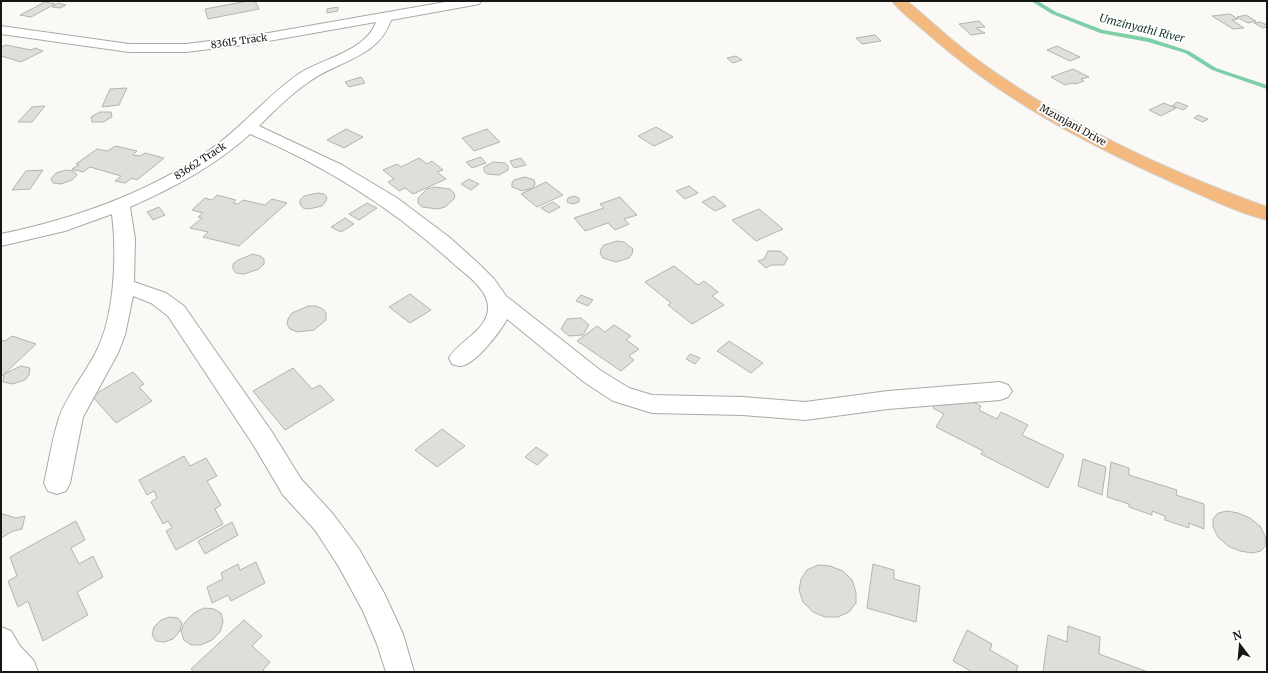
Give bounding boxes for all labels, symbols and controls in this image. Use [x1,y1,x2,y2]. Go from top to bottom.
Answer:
water label: Umzinyathi River [1098,11,1187,45]
street label: 83615 Track [210,31,269,51]
street label: Mzunjani Drive [1037,101,1109,149]
street label: 83662 Track [172,139,229,183]
north arrow [1220,625,1260,665]
text: N [1231,627,1244,643]

